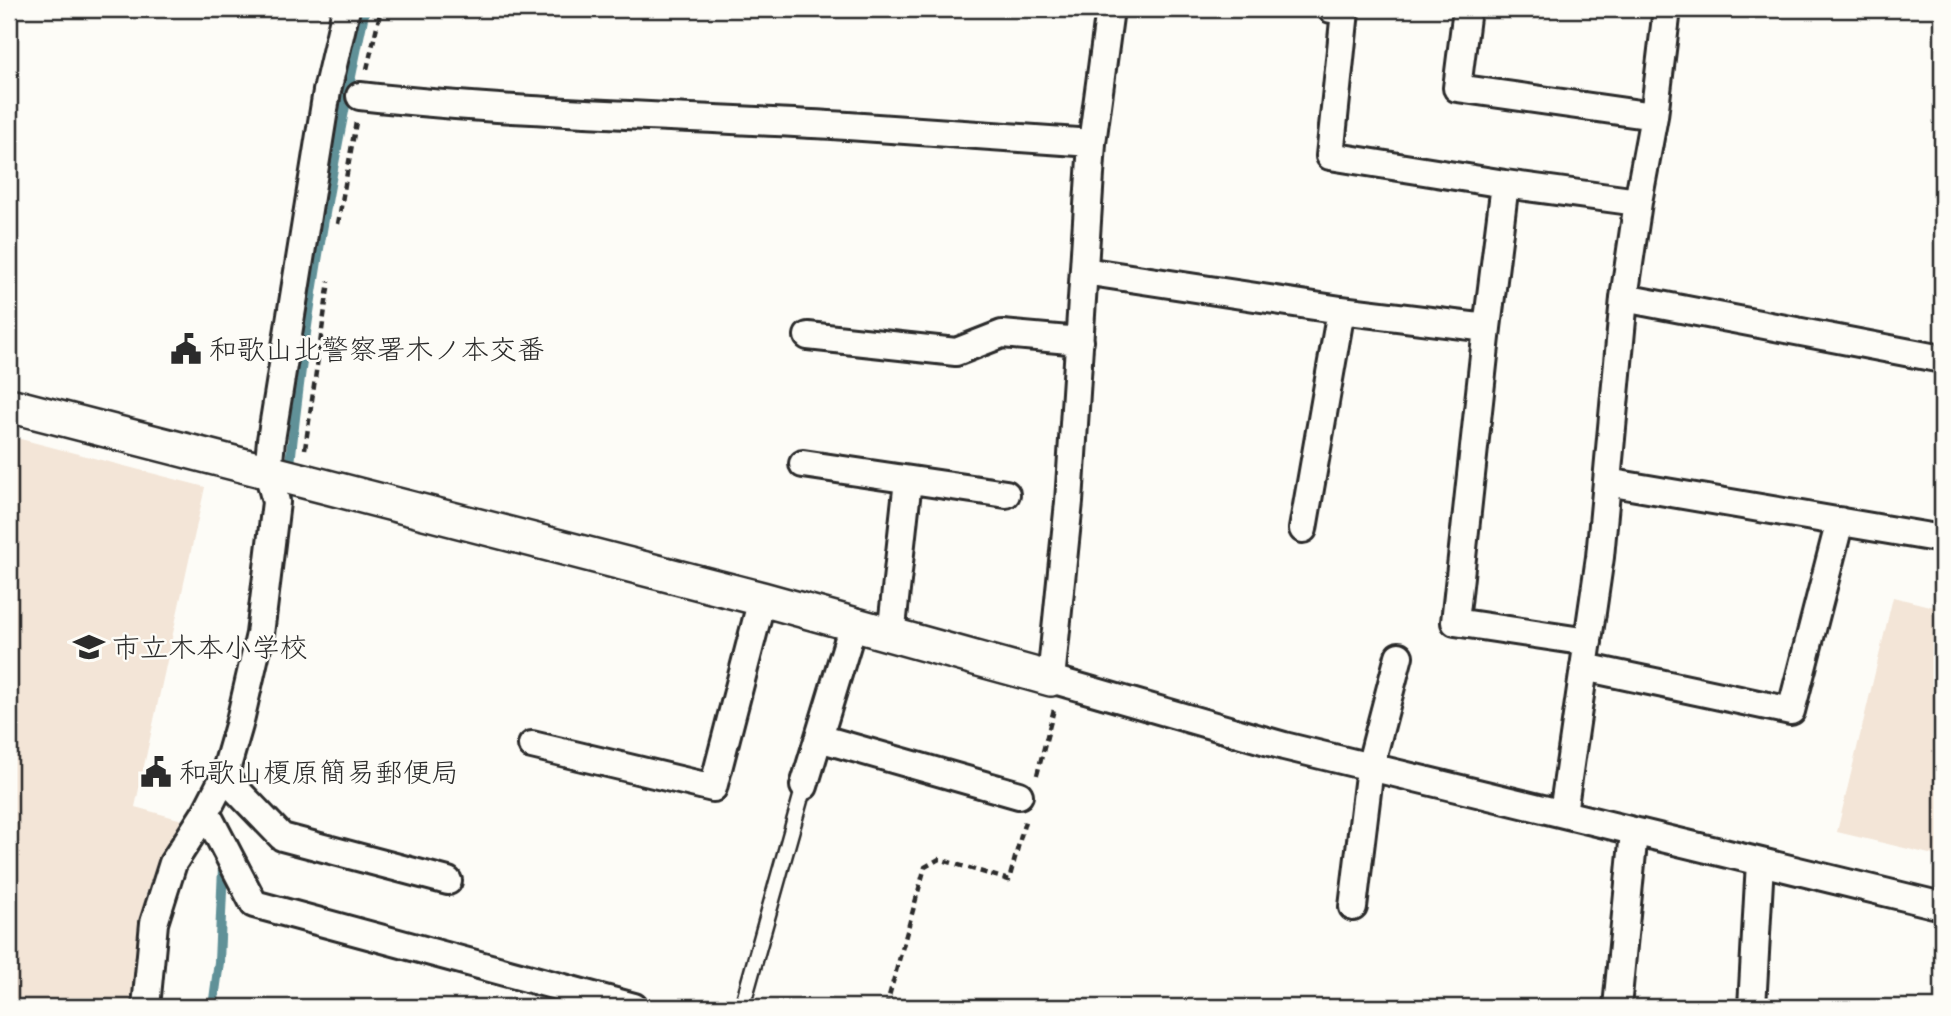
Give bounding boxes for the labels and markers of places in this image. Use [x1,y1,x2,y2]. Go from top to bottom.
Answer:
public building icon: 和歌山北警察署木ノ本交番 [169,332,203,366]
place label: 和歌山北警察署木ノ本交番 [209,332,545,367]
school or university icon: 市立木本小学校 [72,630,106,664]
place label: 市立木本小学校 [112,630,308,665]
public building icon: 和歌山榎原簡易郵便局 [139,755,173,789]
place label: 和歌山榎原簡易郵便局 [179,755,459,790]

